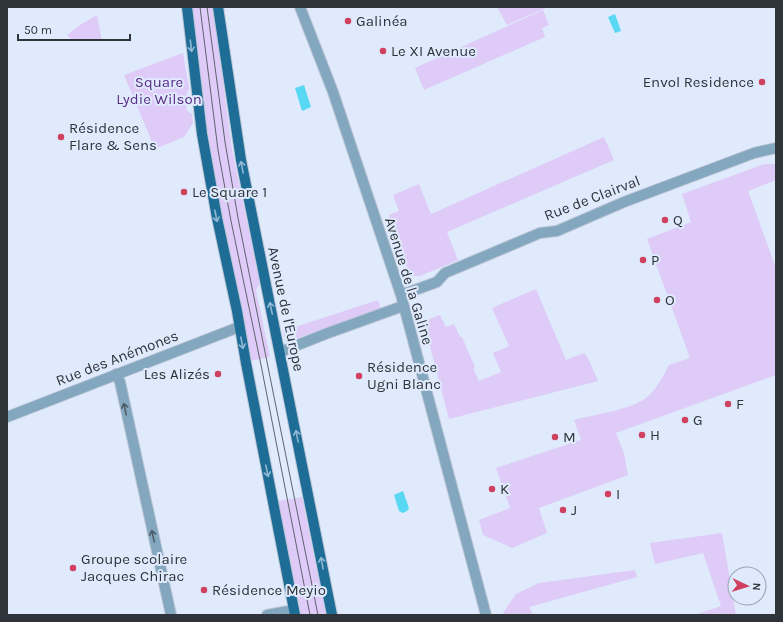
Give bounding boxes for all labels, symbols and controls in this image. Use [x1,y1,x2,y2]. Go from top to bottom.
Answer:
place label: Galinéa [356,12,408,30]
scale bar [18,16,130,42]
marker: Galinéa [343,16,353,26]
text: 50 m [24,23,52,37]
one-way arrow [187,39,195,52]
place label: Le XI Avenue [391,42,476,60]
marker: Le XI Avenue [378,46,388,56]
park label: Square Lydie Wilson [116,73,202,108]
place label: Envol Residence [643,73,754,91]
marker: Envol Residence [757,77,767,87]
place label: Résidence Flare & Sens [69,119,157,154]
marker: Résidence Flare & Sens [56,132,66,142]
one-way arrow [238,161,246,174]
street label: Rue de Clairval [542,171,642,225]
place label: Le Square 1 [192,183,267,201]
marker: Le Square 1 [179,187,189,197]
one-way arrow [213,209,221,222]
place label: Q [673,211,683,229]
street label: Avenue de la Galine [381,215,437,347]
marker: Q [660,215,670,225]
street label: Avenue de l'Europe [264,245,308,373]
place label: P [651,251,659,269]
marker: P [638,255,648,265]
place label: O [665,291,675,309]
marker: O [652,295,662,305]
one-way arrow [266,302,274,315]
street label: Rue des Anémones [53,326,181,390]
one-way arrow [238,336,246,349]
place label: Résidence Ugni Blanc [367,358,441,393]
place label: Les Alizés [144,365,210,383]
marker: Les Alizés [213,369,223,379]
marker: Résidence Ugni Blanc [354,371,364,381]
place label: F [736,395,744,413]
marker: F [723,399,733,409]
one-way arrow [121,403,129,416]
place label: G [693,411,703,429]
marker: G [680,415,690,425]
place label: H [650,426,660,444]
place label: M [563,428,576,446]
one-way arrow [292,429,300,442]
marker: H [637,430,647,440]
marker: M [550,432,560,442]
one-way arrow [263,464,271,477]
place label: K [500,480,509,498]
marker: K [487,484,497,494]
place label: I [616,485,620,503]
marker: I [603,489,613,499]
place label: J [571,501,577,519]
marker: J [558,505,568,515]
one-way arrow [149,530,156,543]
place label: Groupe scolaire Jacques Chirac [81,550,187,585]
one-way arrow [318,557,326,570]
marker: Groupe scolaire Jacques Chirac [68,563,78,573]
north arrow [727,566,767,606]
place label: Résidence Meyio [212,581,326,599]
text: N [750,582,763,591]
marker: Résidence Meyio [199,585,209,595]

